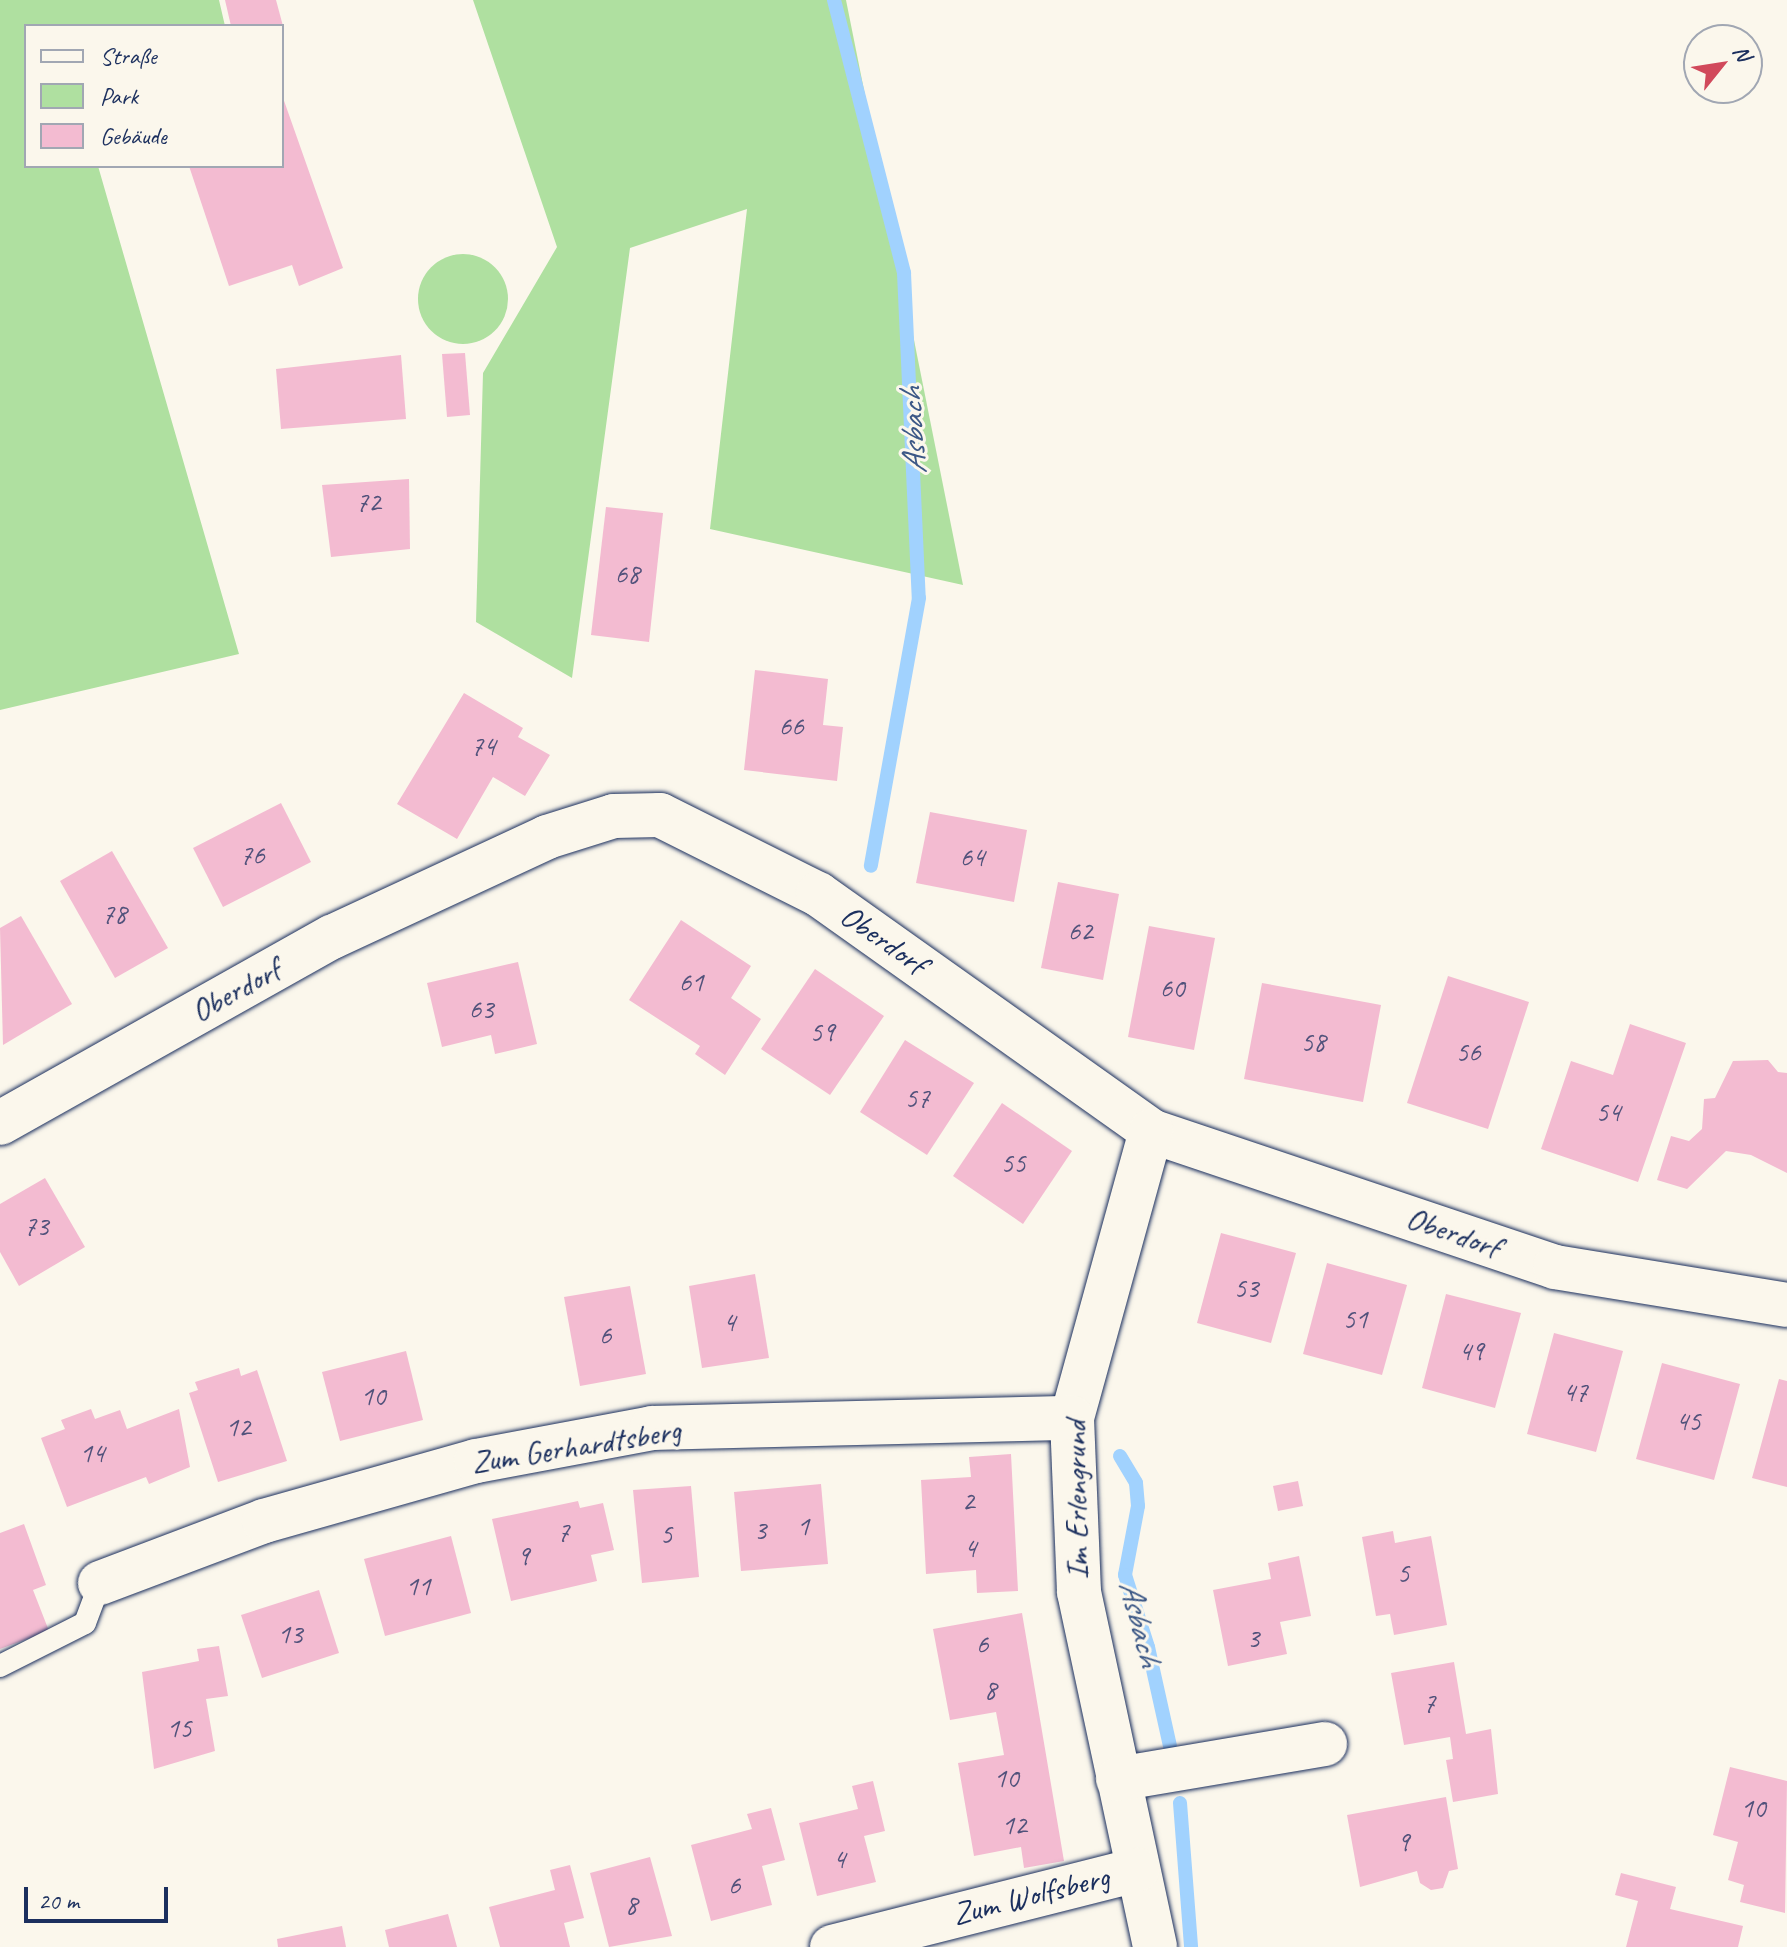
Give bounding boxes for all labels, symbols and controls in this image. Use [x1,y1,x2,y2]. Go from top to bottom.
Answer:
legend [24,24,284,168]
north arrow [1683,24,1763,104]
text: N [1727,40,1758,66]
text: Straße [100,41,157,71]
text: Park [100,81,138,111]
text: Gebäude [100,121,167,151]
water label: Asbach [889,387,935,475]
house number: 72 [355,485,381,519]
house number: 68 [614,557,640,591]
house number: 66 [778,709,804,743]
house number: 74 [470,729,496,763]
house number: 76 [239,838,265,872]
house number: 64 [959,840,985,874]
house number: 78 [101,897,127,931]
street label: Oberdorf [832,897,934,983]
house number: 62 [1067,914,1093,948]
street label: Oberdorf [185,951,287,1031]
house number: 61 [678,965,704,999]
house number: 60 [1159,971,1185,1005]
house number: 63 [468,992,494,1026]
house number: 59 [809,1015,835,1049]
house number: 58 [1300,1025,1326,1059]
house number: 56 [1455,1035,1481,1069]
house number: 57 [904,1081,930,1115]
house number: 54 [1595,1095,1621,1129]
house number: 55 [1000,1146,1026,1180]
street label: Oberdorf [1401,1199,1505,1267]
house number: 73 [23,1209,49,1243]
house number: 53 [1233,1271,1259,1305]
house number: 51 [1342,1302,1368,1336]
house number: 4 [723,1305,735,1339]
house number: 6 [599,1318,611,1352]
house number: 49 [1458,1334,1484,1368]
house number: 47 [1562,1375,1588,1409]
house number: 10 [360,1379,386,1413]
house number: 45 [1675,1404,1701,1438]
house number: 12 [225,1410,251,1444]
street label: Zum Gerhardtsberg [469,1412,683,1482]
street label: Im Erlengrund [1056,1420,1098,1580]
house number: 14 [79,1436,105,1470]
house number: 2 [962,1484,974,1518]
house number: 1 [797,1509,809,1543]
house number: 3 [754,1513,766,1547]
house number: 7 [557,1515,569,1549]
house number: 5 [660,1517,672,1551]
house number: 4 [964,1531,976,1565]
house number: 9 [517,1539,529,1573]
house number: 5 [1397,1556,1409,1590]
house number: 11 [405,1569,431,1603]
water label: Asbach [1111,1576,1171,1670]
house number: 13 [277,1617,303,1651]
house number: 3 [1247,1621,1259,1655]
house number: 6 [976,1627,988,1661]
house number: 8 [984,1673,996,1707]
house number: 7 [1423,1686,1435,1720]
house number: 15 [166,1711,192,1745]
house number: 10 [993,1761,1019,1795]
house number: 10 [1740,1791,1766,1825]
house number: 12 [1001,1808,1027,1842]
house number: 9 [1397,1825,1409,1859]
house number: 4 [833,1842,845,1876]
street label: Zum Wolfsberg [949,1858,1113,1934]
house number: 6 [728,1868,740,1902]
scale bar [28,1871,172,1921]
text: 20 m [38,1886,79,1916]
house number: 8 [625,1888,637,1922]

